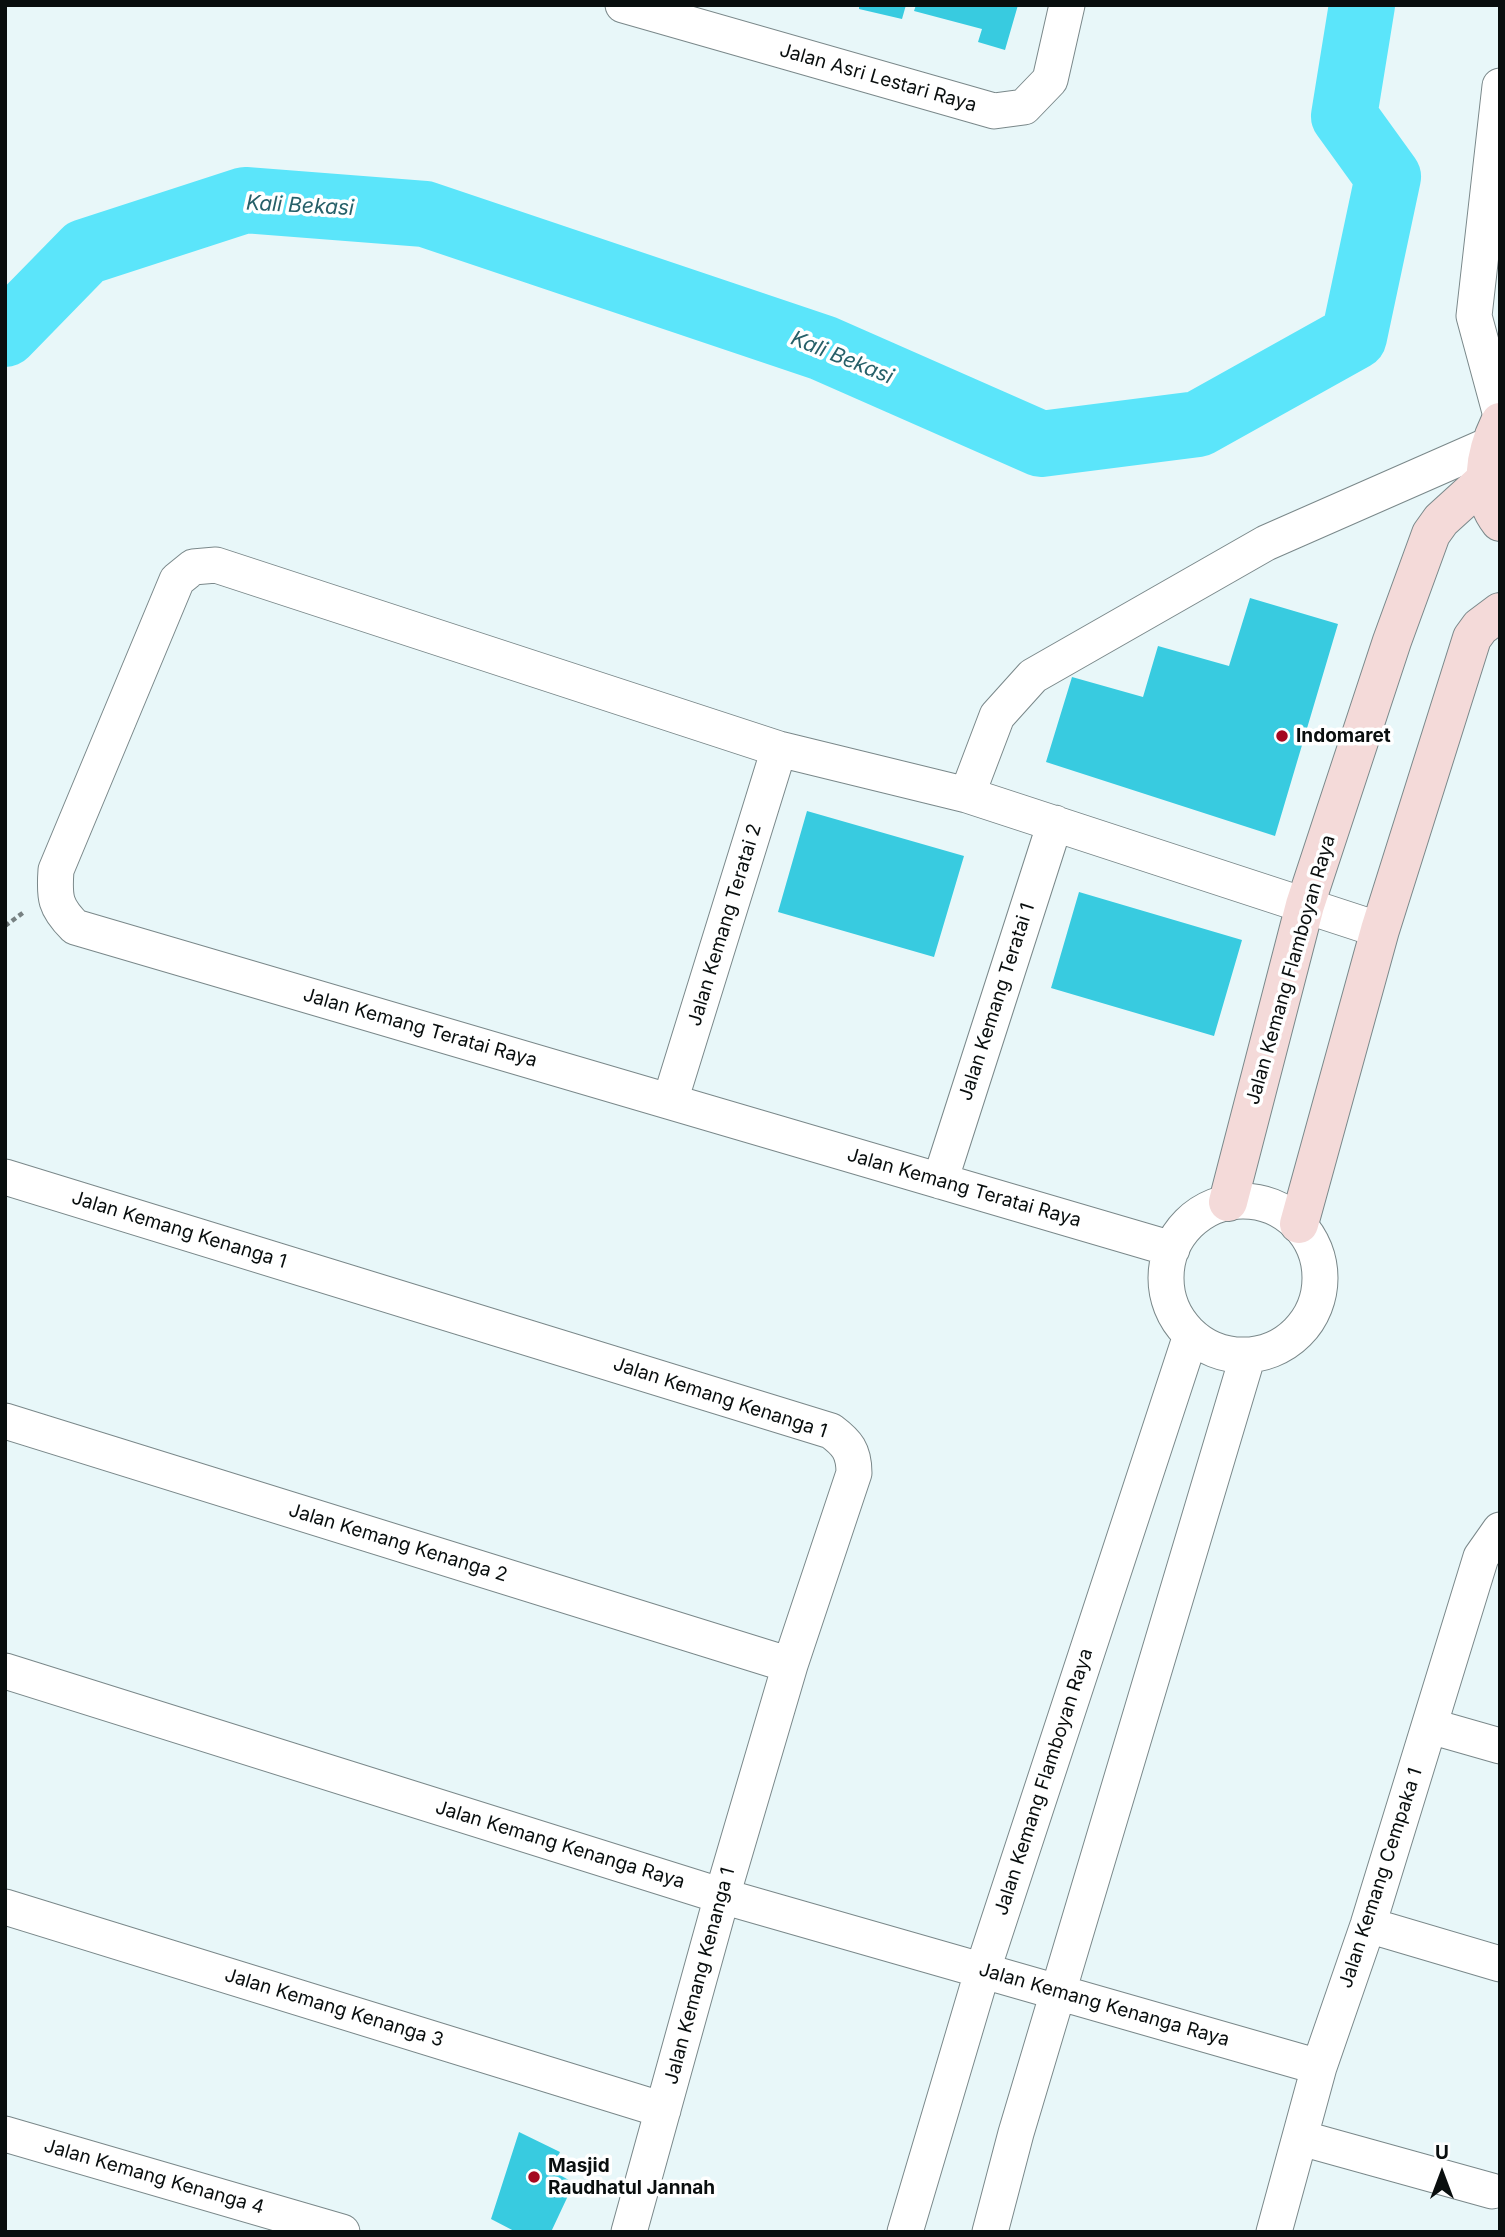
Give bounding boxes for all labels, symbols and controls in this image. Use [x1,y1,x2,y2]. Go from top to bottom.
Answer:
street label: Jalan Asri Lestari Raya [777,39,979,117]
water label: Kali Bekasi [245,191,355,221]
water label: Kali Bekasi [787,326,897,390]
place label: Indomaret [1296,725,1391,747]
marker: Indomaret [1274,728,1290,744]
street label: Jalan Kemang Teratai 2 [683,821,767,1029]
street label: Jalan Kemang Flamboyan Raya [1242,833,1340,1107]
street label: Jalan Kemang Teratai 1 [954,900,1040,1104]
street label: Jalan Kemang Teratai Raya [300,984,540,1072]
street label: Jalan Kemang Teratai Raya [844,1144,1084,1232]
street label: Jalan Kemang Kenanga 1 [69,1186,289,1274]
street label: Jalan Kemang Kenanga 1 [610,1353,830,1443]
street label: Jalan Kemang Kenanga 2 [286,1499,510,1587]
street label: Jalan Kemang Flamboyan Raya [990,1646,1098,1918]
street label: Jalan Kemang Cempaka 1 [1335,1765,1427,1991]
street label: Jalan Kemang Kenanga Raya [433,1796,687,1894]
street label: Jalan Kemang Kenanga 1 [660,1865,740,2087]
street label: Jalan Kemang Kenanga Raya [976,1958,1232,2052]
street label: Jalan Kemang Kenanga 3 [222,1964,446,2052]
street label: Jalan Kemang Kenanga 4 [41,2135,267,2219]
north arrow [1407,2139,1477,2209]
text: U [1435,2141,1449,2164]
place label: Masjid Raudhatul Jannah [548,2155,715,2199]
marker: Masjid Raudhatul Jannah [526,2169,542,2185]

